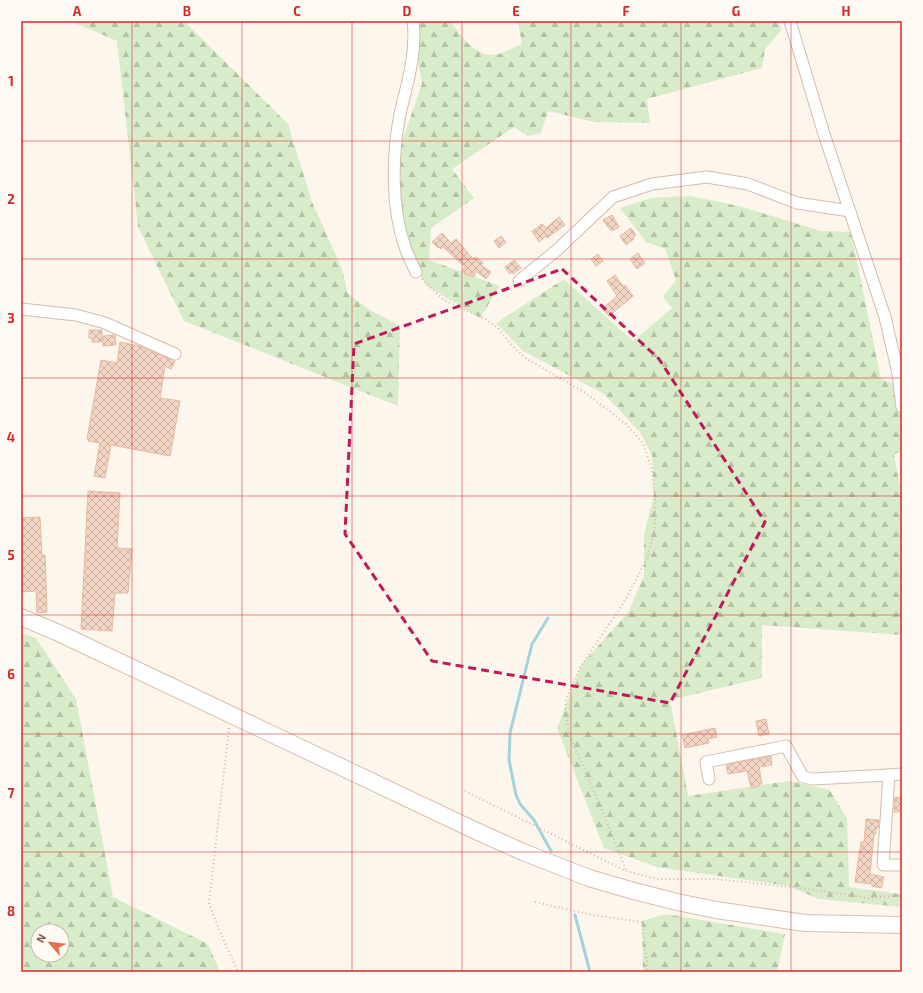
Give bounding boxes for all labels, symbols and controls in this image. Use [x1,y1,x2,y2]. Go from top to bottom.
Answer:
text: A [73,3,82,19]
text: B [183,3,191,19]
text: C [293,3,301,19]
text: D [403,3,412,19]
text: E [512,3,520,19]
text: F [622,3,630,19]
text: G [732,3,740,19]
text: H [842,3,851,19]
text: 1 [8,73,14,89]
text: 2 [7,191,15,207]
text: 3 [7,310,15,326]
text: 4 [7,429,15,445]
text: 5 [7,547,15,563]
text: 6 [7,666,15,682]
text: 7 [8,785,15,801]
text: 8 [7,903,15,919]
north arrow [30,923,70,963]
text: N [33,931,48,945]

